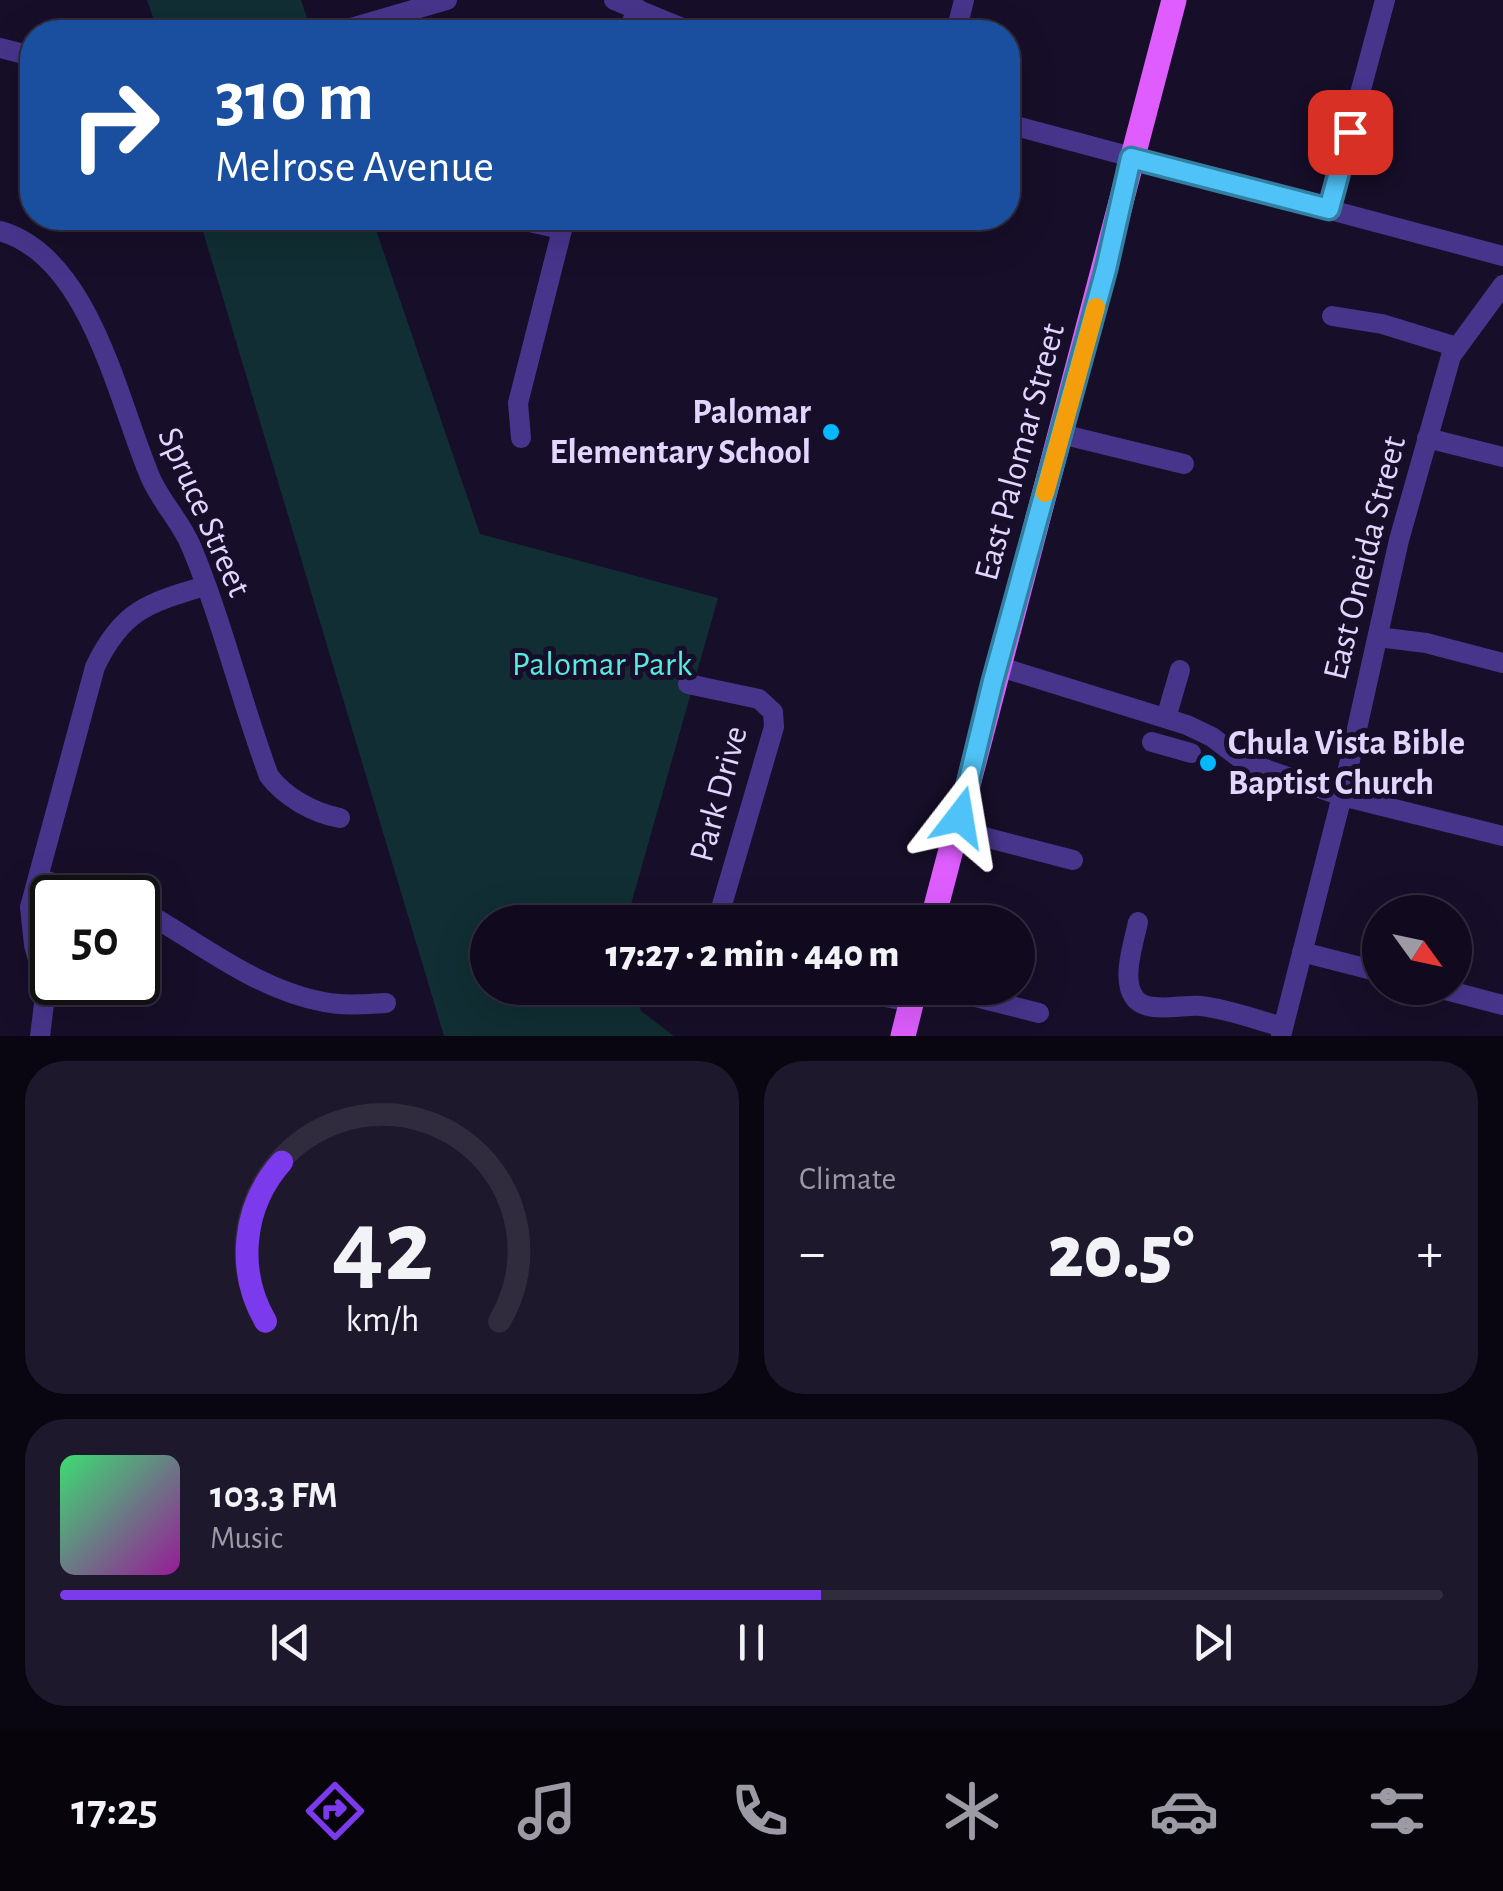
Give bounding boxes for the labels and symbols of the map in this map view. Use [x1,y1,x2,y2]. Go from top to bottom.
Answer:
pin [1308,90,1393,175]
street label: East Palomar Street [969,320,1071,584]
place label: Palomar Elementary School [549,395,811,470]
marker: Palomar Elementary School [820,421,842,443]
street label: Spruce Street [151,422,257,602]
street label: East Oneida Street [1318,433,1412,683]
park label: Palomar Park [512,647,692,682]
street label: Park Drive [684,722,754,866]
place label: Chula Vista Bible Baptist Church [1228,726,1465,801]
marker: Chula Vista Bible Baptist Church [1197,752,1219,774]
position arrow [908,765,1012,869]
speed limit sign: 50 [30,875,160,1005]
north arrow [1362,895,1472,1005]

